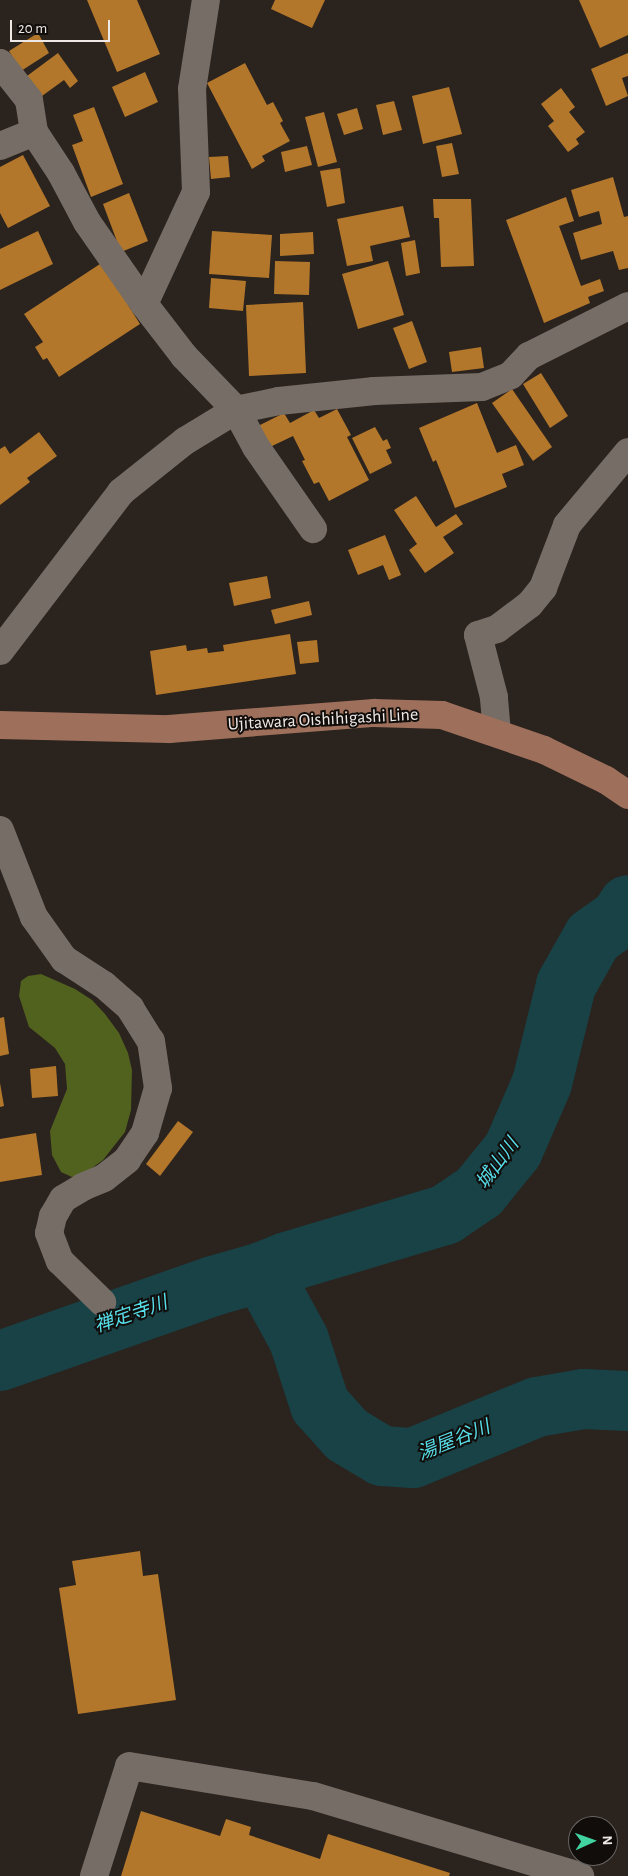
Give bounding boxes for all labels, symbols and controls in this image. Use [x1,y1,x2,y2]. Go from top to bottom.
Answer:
scale bar [12,10,112,42]
text: 20 m [18,21,47,36]
street label: Ujitawara Oishihigashi Line [227,704,419,736]
water label: 城山川 [472,1134,524,1194]
water label: 禅定寺川 [91,1292,171,1338]
water label: 湯屋谷川 [414,1416,494,1466]
north arrow [568,1816,618,1866]
text: N [600,1835,614,1846]

